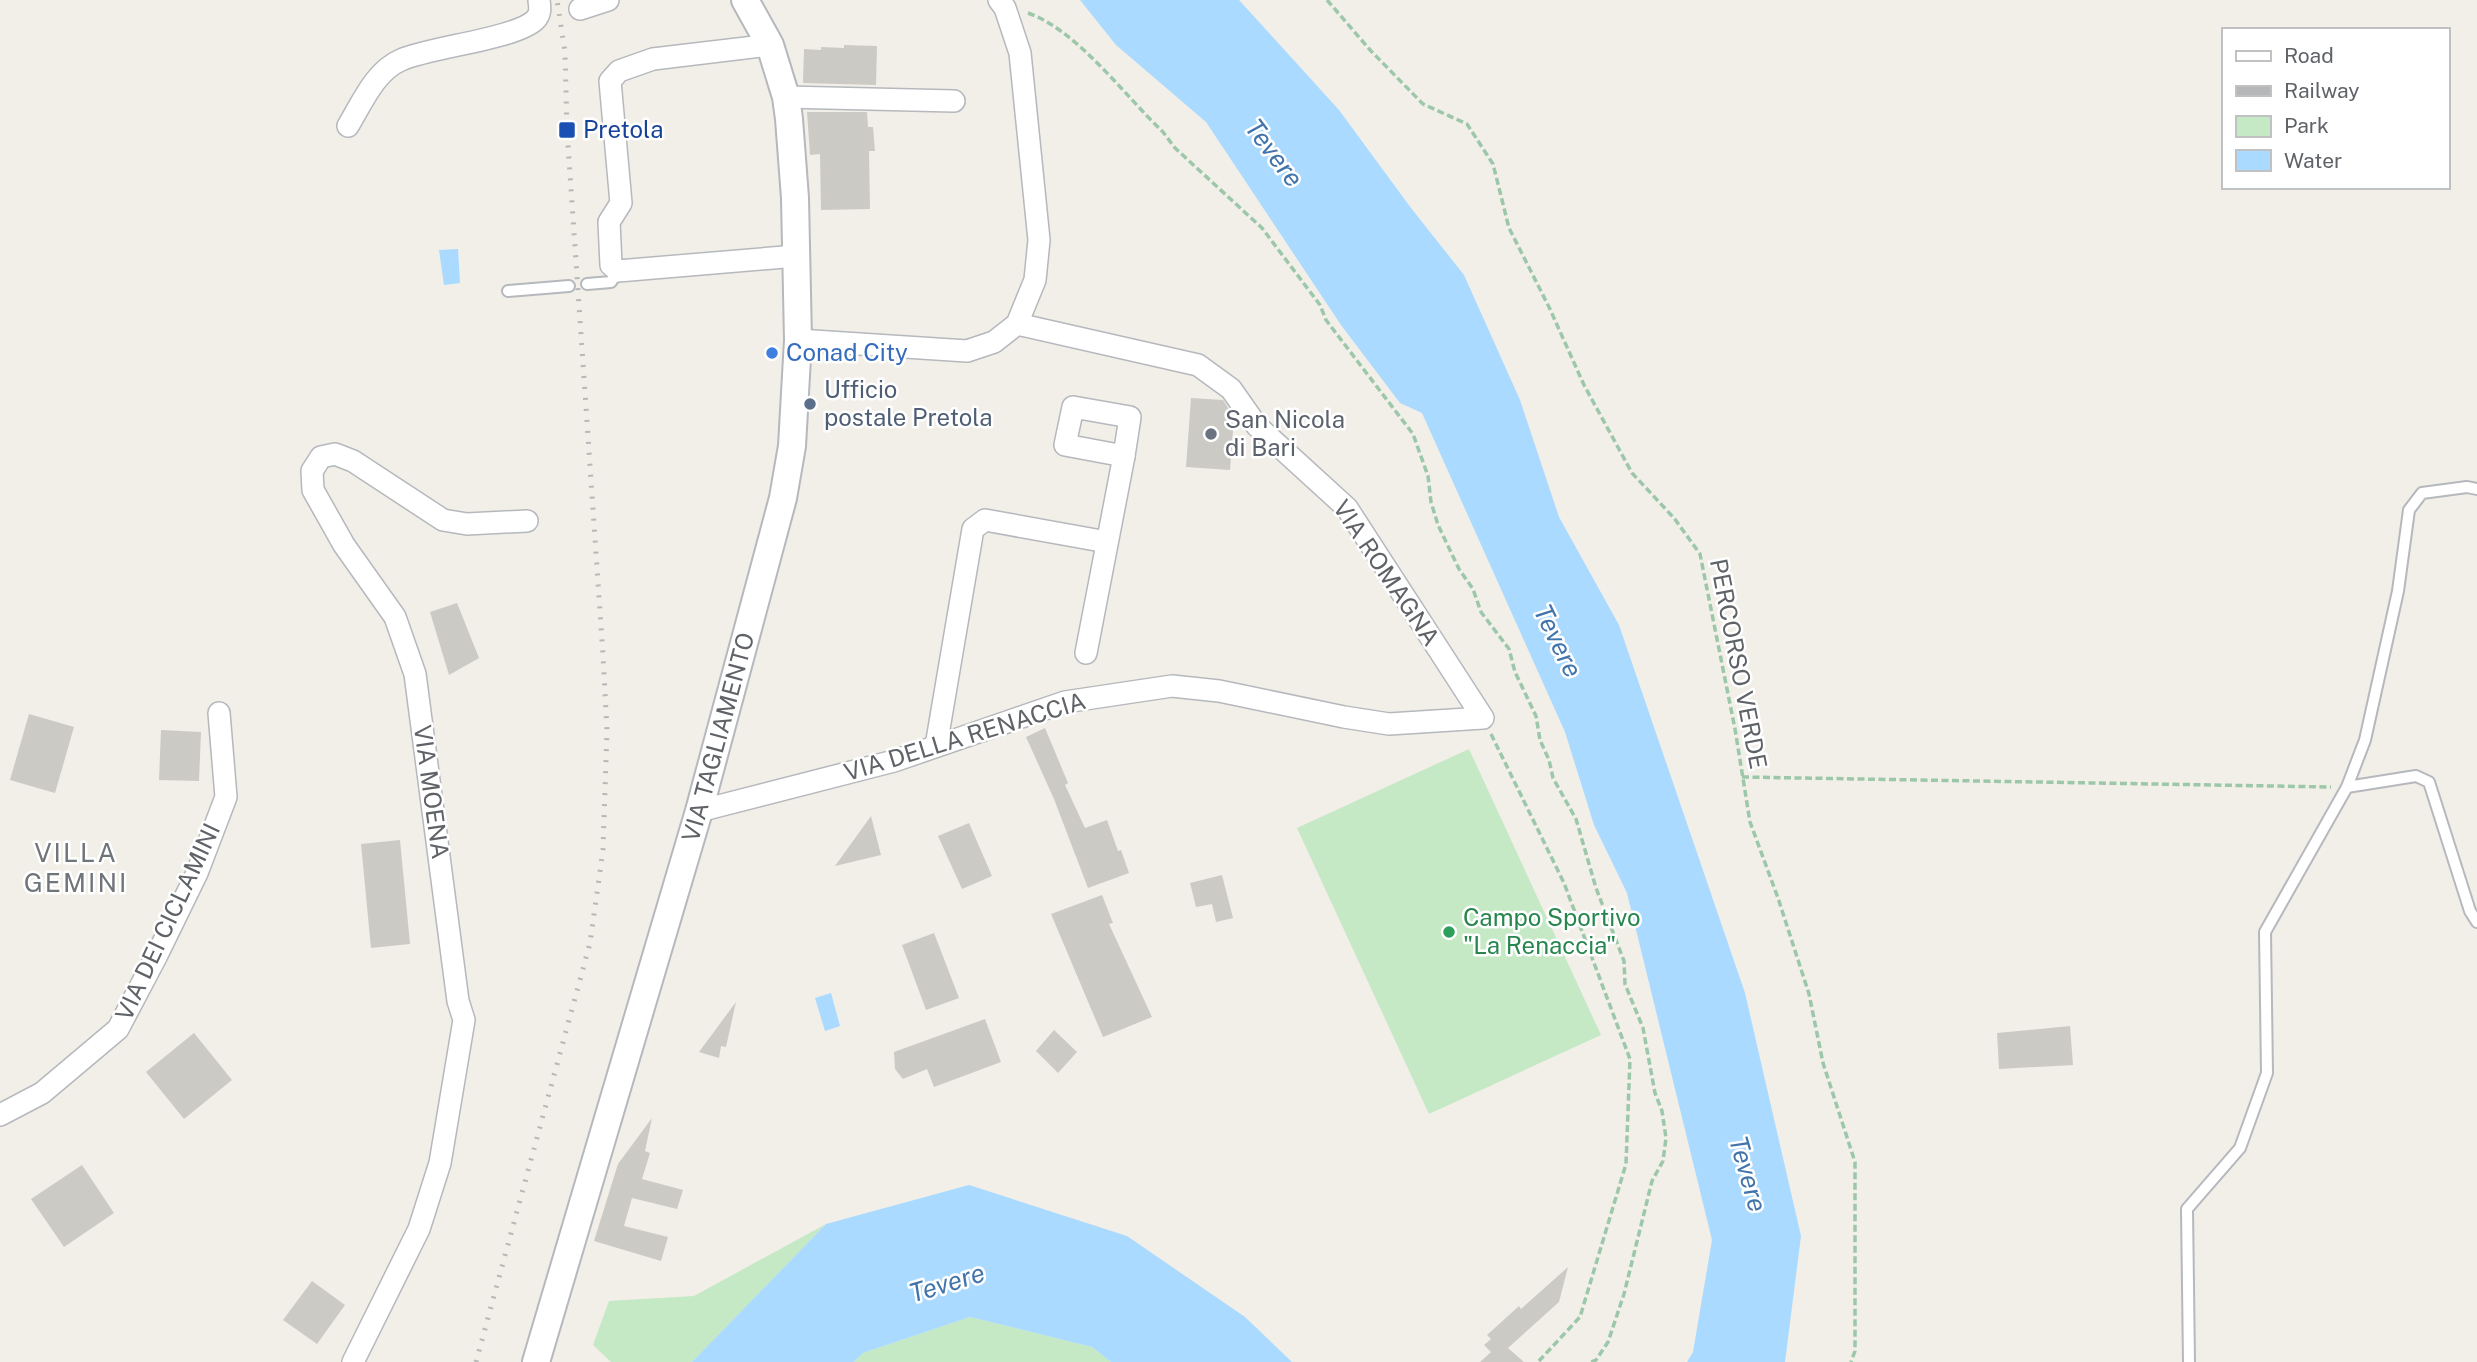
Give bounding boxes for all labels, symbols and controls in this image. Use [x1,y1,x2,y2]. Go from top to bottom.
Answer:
legend [2222,28,2449,189]
text: Road [2284,43,2334,68]
text: Railway [2284,78,2360,103]
water label: Tevere [1239,113,1310,193]
text: Park [2284,113,2329,138]
place label: Pretola [583,115,664,143]
marker: Pretola [557,120,577,140]
text: Water [2284,148,2342,173]
place label: Conad City [786,338,908,366]
marker: Conad City [764,345,780,361]
place label: Ufficio postale Pretola [824,375,993,431]
marker: Ufficio postale Pretola [802,396,818,412]
place label: San Nicola di Bari [1225,405,1345,461]
marker: San Nicola di Bari [1203,426,1219,442]
street label: VIA ROMAGNA [1328,494,1446,651]
street label: PERCORSO VERDE [1705,556,1773,771]
water label: Tevere [1528,599,1589,682]
street label: VIA TAGLIAMENTO [676,629,759,845]
street label: VIA DELLA RENACCIA [841,686,1089,786]
street label: VIA MOENA [409,723,455,861]
street label: VIA DEI CICLAMINI [109,819,225,1025]
district label: VILLA GEMINI [24,837,128,898]
place label: Campo Sportivo "La Renaccia" [1463,903,1641,959]
marker: Campo Sportivo "La Renaccia" [1441,924,1457,940]
water label: Tevere [1723,1133,1774,1215]
water label: Tevere [906,1256,988,1309]

